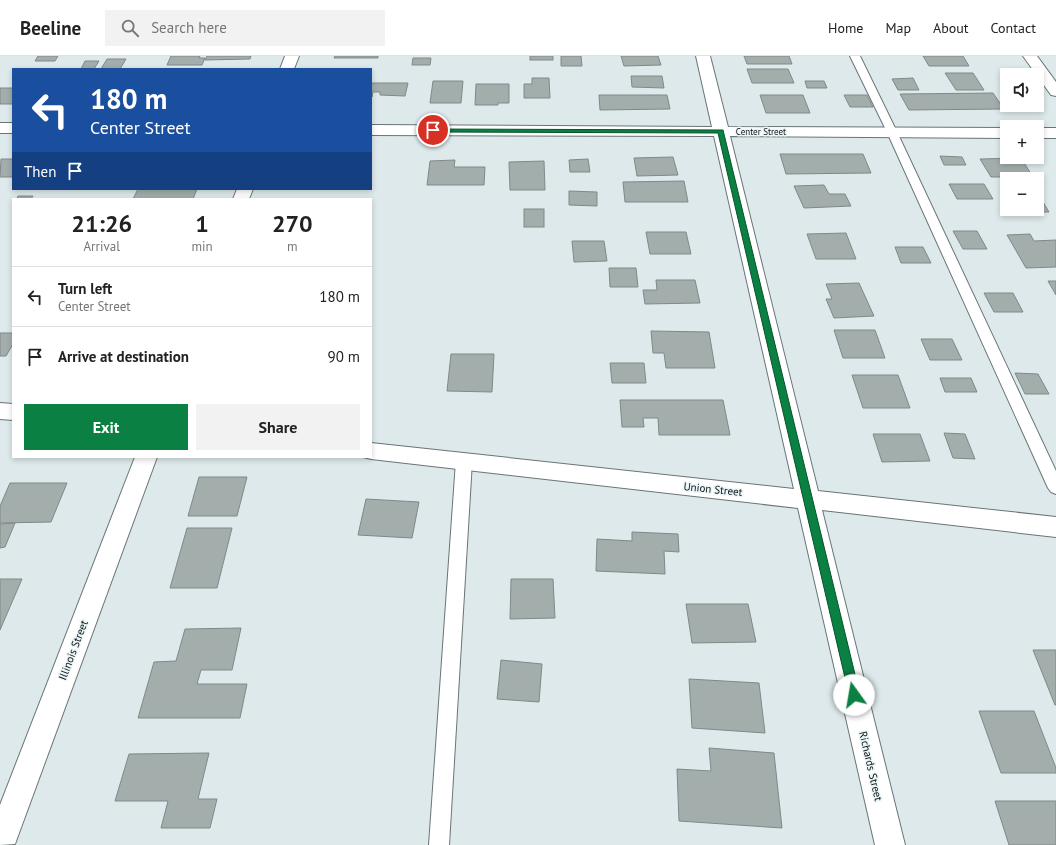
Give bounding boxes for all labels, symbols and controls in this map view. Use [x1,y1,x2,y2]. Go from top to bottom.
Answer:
search box [105,10,385,46]
text: Beeline [20,16,81,40]
icon: search [119,17,141,39]
text: Search here [151,18,227,37]
text: Home [828,19,863,37]
text: Map [885,19,911,37]
text: About [933,19,969,37]
text: Contact [991,19,1036,37]
map controls [1000,68,1044,216]
button: sound [1000,68,1044,112]
text: 180 m [90,80,167,117]
icon: left [24,84,76,136]
pin [416,113,450,147]
text: Center Street [90,116,191,139]
icon: arrive [422,119,444,141]
button: + [1000,120,1044,164]
street label: Center Street [736,126,786,137]
icon: arrive [64,160,86,182]
text: Then [24,162,56,181]
button: − [1000,172,1044,216]
text: 21:26 [71,208,132,239]
text: 1 [195,208,209,239]
text: 270 [272,208,313,239]
text: Arrival [84,238,120,255]
text: min [191,238,213,255]
text: m [287,238,298,255]
text: Turn left [58,279,112,298]
icon: left [24,286,46,308]
text: 180 m [319,287,360,306]
text: Center Street [58,298,131,315]
icon: arrive [24,346,46,368]
text: Arrive at destination [58,347,189,366]
text: 90 m [327,347,360,366]
button: Exit [24,404,188,450]
button: Share [196,404,360,450]
street label: Union Street [683,479,743,499]
street label: Illinois Street [55,618,91,682]
position arrow [833,674,875,716]
street label: Richards Street [856,730,886,803]

